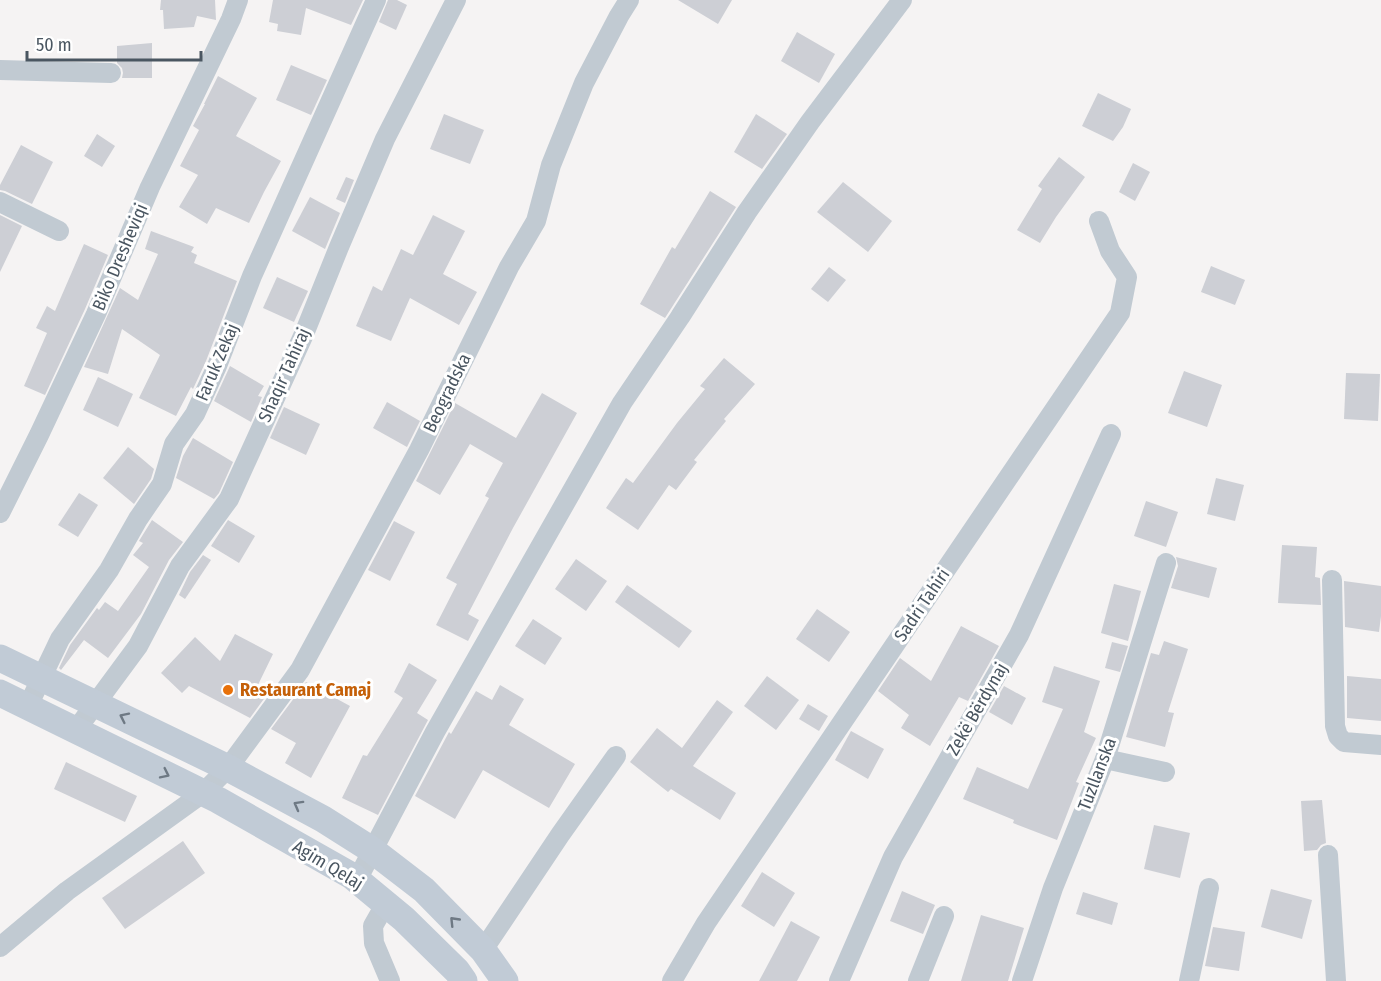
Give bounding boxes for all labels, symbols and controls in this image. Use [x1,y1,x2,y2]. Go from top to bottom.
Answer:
scale bar [27,24,201,62]
text: 50 m [36,34,72,56]
street label: Biko Dresheviqi [88,200,152,314]
street label: Faruk Zekaj [191,320,243,404]
street label: Shaqir Tahiraj [253,324,315,426]
street label: Beogradska [418,350,476,436]
street label: Sadri Tahiri [890,564,954,646]
street label: Zekë Bërdynaj [942,659,1012,759]
place label: Restaurant Camaj [240,679,371,701]
marker: Restaurant Camaj [221,683,235,697]
one-way arrow [120,713,131,725]
street label: Tuzllanska [1073,734,1121,814]
one-way arrow [159,767,170,779]
one-way arrow [294,801,304,813]
street label: Agim Qelaj [289,835,367,895]
one-way arrow [450,917,461,927]

